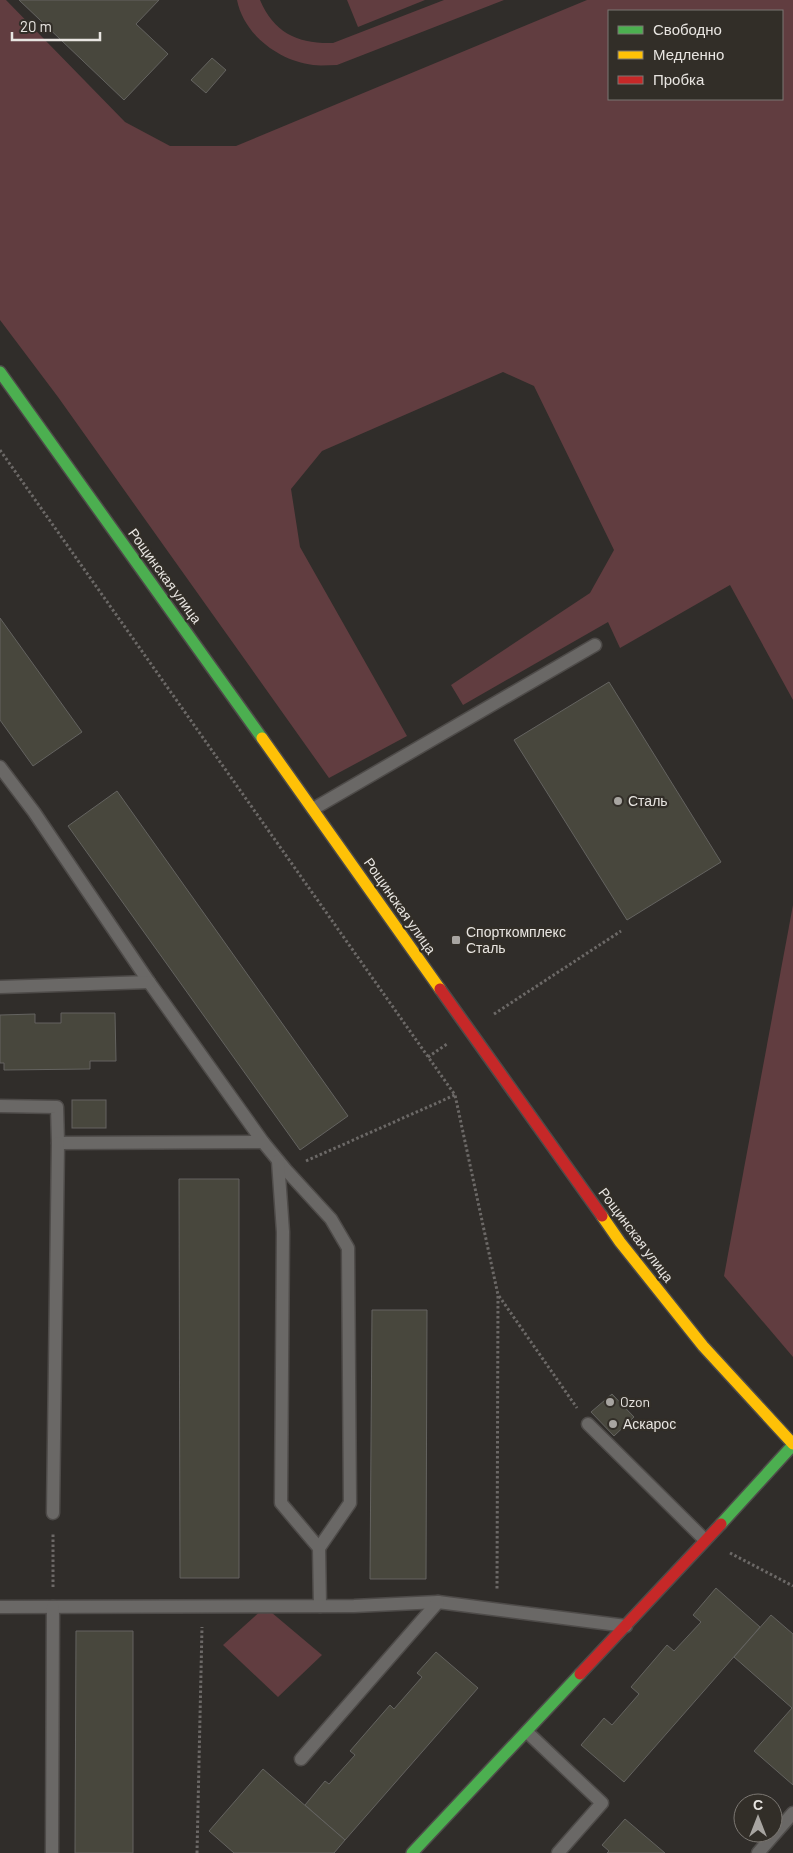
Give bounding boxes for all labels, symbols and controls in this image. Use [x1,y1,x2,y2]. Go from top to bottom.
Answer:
scale bar [12,10,100,42]
legend [608,10,783,100]
text: 20 m [20,17,52,35]
text: Свободно [653,20,722,38]
text: Медленно [653,45,724,63]
text: Пробка [653,70,705,88]
street label: Рощинская улица [125,525,206,627]
place label: Сталь [628,792,668,809]
marker: Сталь [612,795,624,807]
street label: Рощинская улица [361,854,440,957]
place label: Спорткомплекс Сталь [466,923,566,956]
marker: Спорткомплекс Сталь [450,934,462,946]
street label: Рощинская улица [595,1184,678,1285]
place label: Ozon [620,1393,650,1410]
marker: Ozon [604,1396,616,1408]
place label: Аскарос [623,1415,676,1432]
marker: Аскарос [607,1418,619,1430]
north arrow [733,1793,783,1843]
text: С [753,1796,763,1813]

